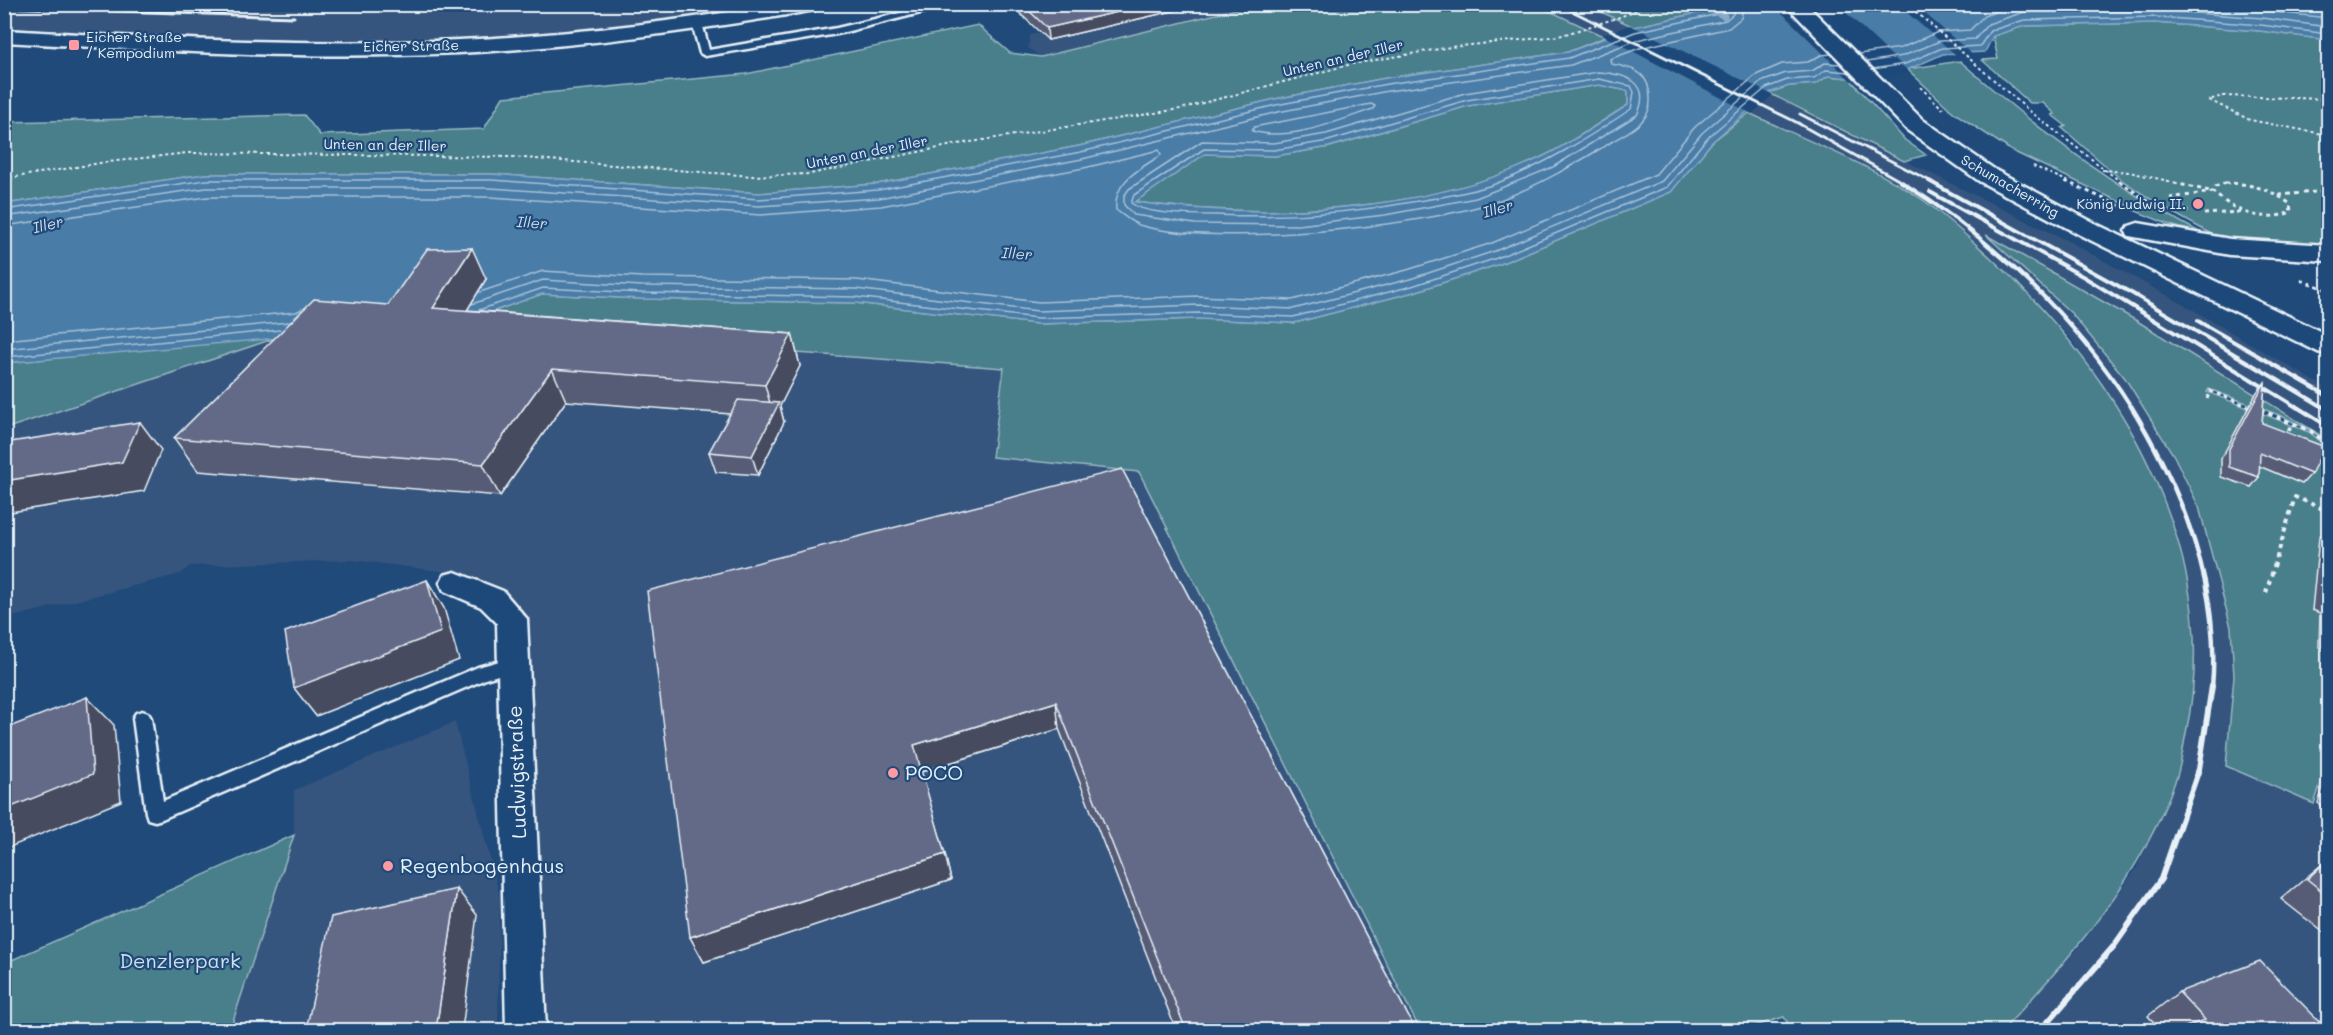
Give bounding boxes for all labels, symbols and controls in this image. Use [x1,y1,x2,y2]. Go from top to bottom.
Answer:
place label: Eicher Straße / Kempodium [86,27,182,62]
street label: Unten an der Iller [1281,34,1405,81]
street label: Eicher Straße [363,35,459,56]
marker: Eicher Straße / Kempodium [67,38,81,52]
street label: Unten an der Iller [805,130,929,173]
street label: Unten an der Iller [323,134,447,155]
street label: Schumacherring [1958,150,2063,221]
water label: Iller [1480,194,1516,222]
place label: König Ludwig II. [2077,194,2186,213]
marker: König Ludwig II. [2191,197,2205,211]
water label: Iller [30,210,66,237]
water label: Iller [516,211,549,233]
water label: Iller [1001,242,1034,264]
street label: Ludwigstraße [501,705,531,839]
place label: POCO [905,759,963,785]
marker: POCO [886,766,900,780]
place label: Regenbogenhaus [400,852,564,878]
marker: Regenbogenhaus [381,859,395,873]
park label: Denzlerpark [119,947,241,973]

